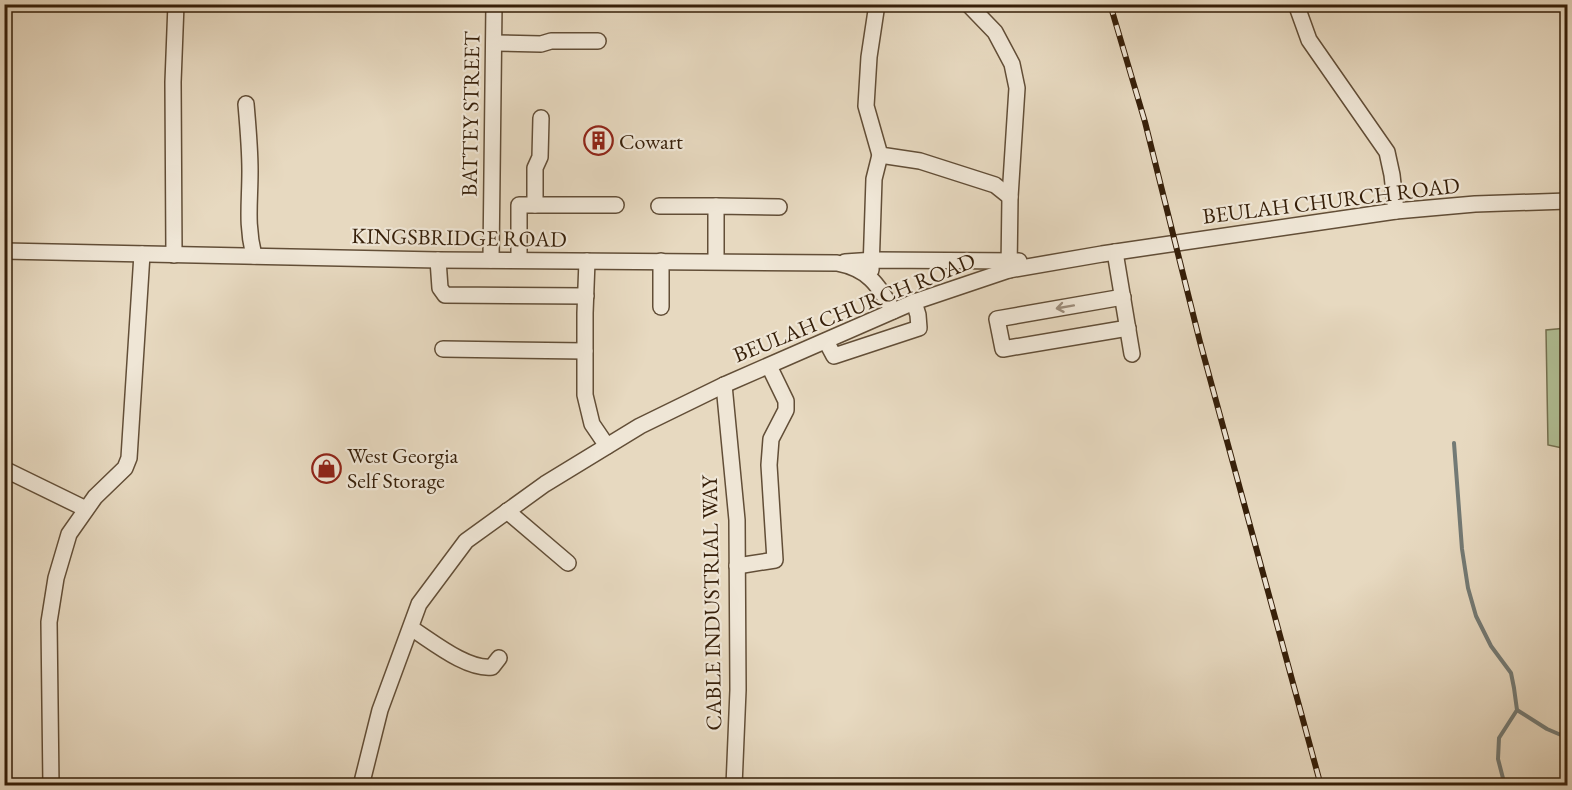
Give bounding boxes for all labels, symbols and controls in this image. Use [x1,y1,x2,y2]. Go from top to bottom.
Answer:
street label: BATTEY STREET [455,31,486,197]
building icon: Cowart [582,125,614,157]
place label: Cowart [619,127,683,156]
street label: BEULAH CHURCH ROAD [1201,170,1461,231]
street label: KINGSBRIDGE ROAD [351,221,567,254]
street label: BEULAH CHURCH ROAD [729,246,980,369]
one-way arrow [1056,302,1075,313]
place label: West Georgia Self Storage [347,441,459,495]
shop icon: West Georgia Self Storage [310,452,342,484]
street label: CABLE INDUSTRIAL WAY [695,474,728,731]

